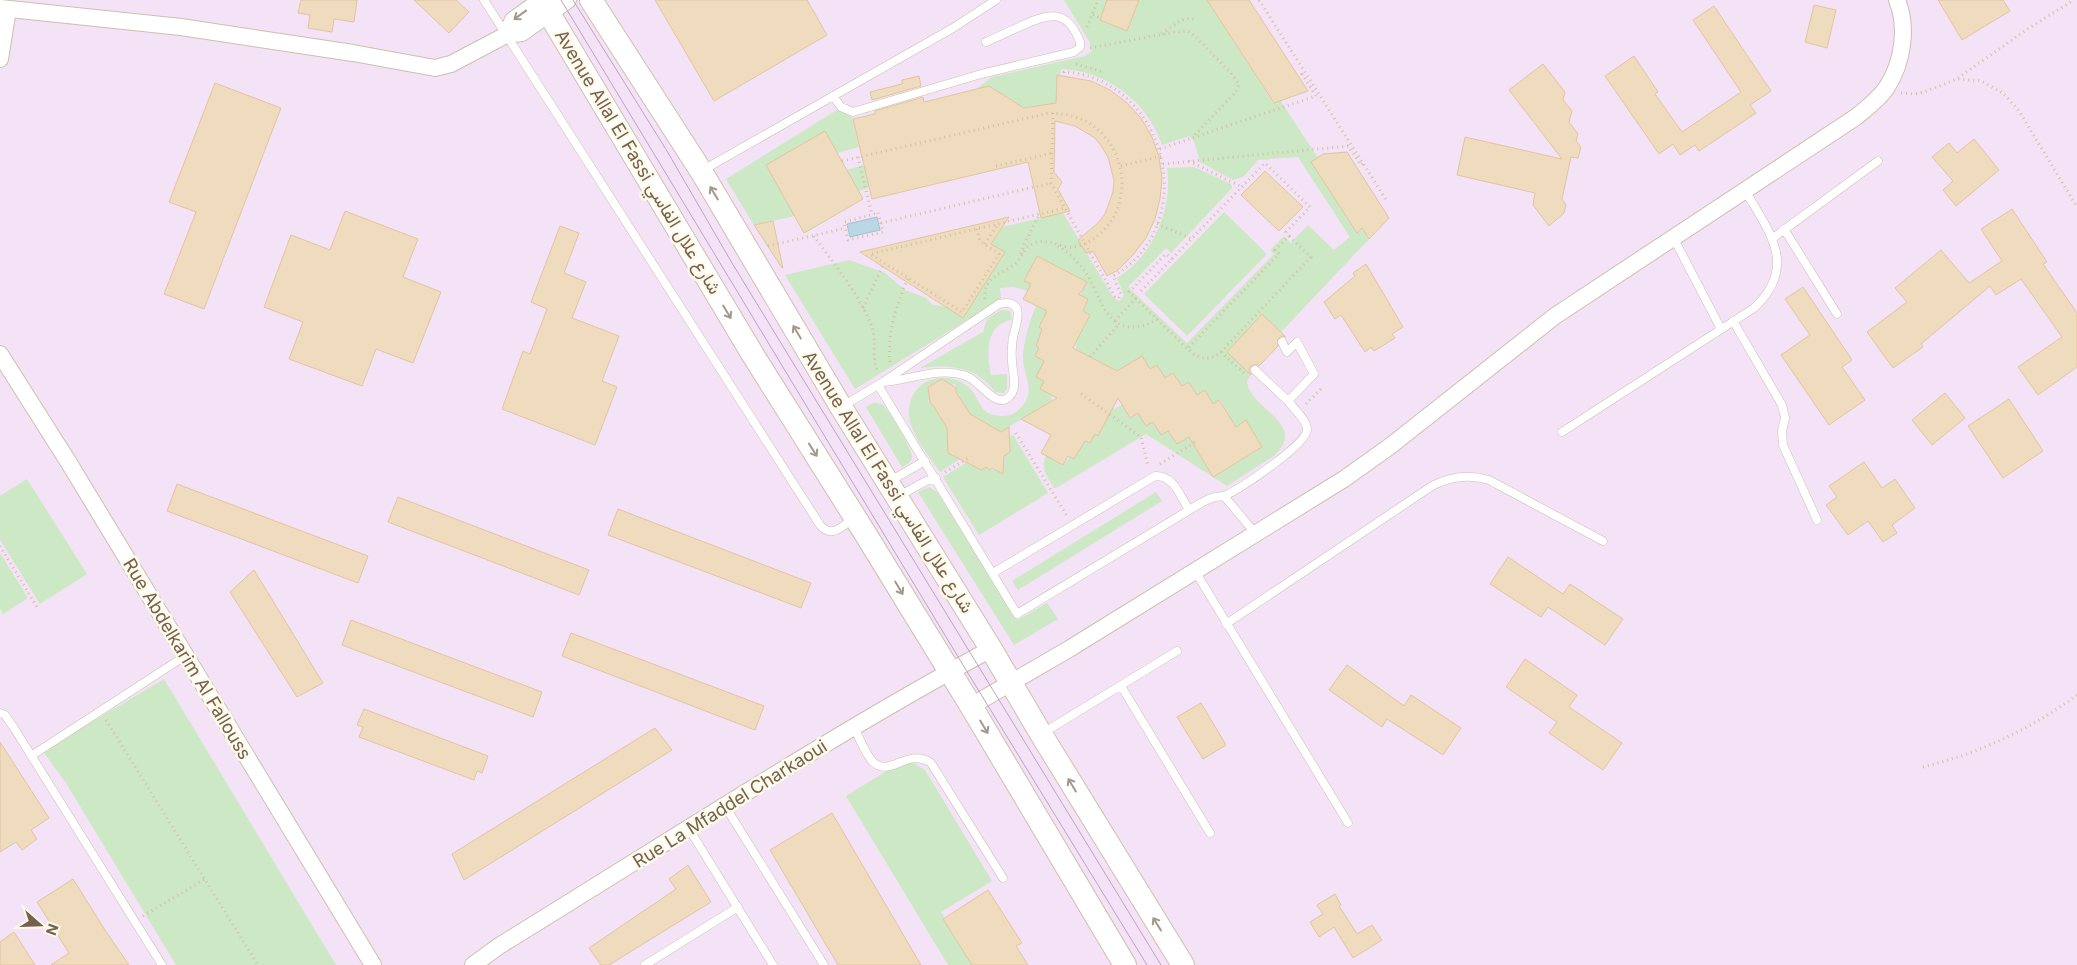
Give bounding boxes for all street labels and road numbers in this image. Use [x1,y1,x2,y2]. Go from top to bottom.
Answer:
street label: Avenue Allal El Fassi شارع علال الفاسي [547,26,726,300]
street label: Avenue Allal El Fassi شارع علال الفاسي [794,347,978,619]
street label: Rue Abdelkarim Al Fallouss [119,554,256,763]
street label: Rue La Mfaddel Charkaoui [629,735,831,872]

